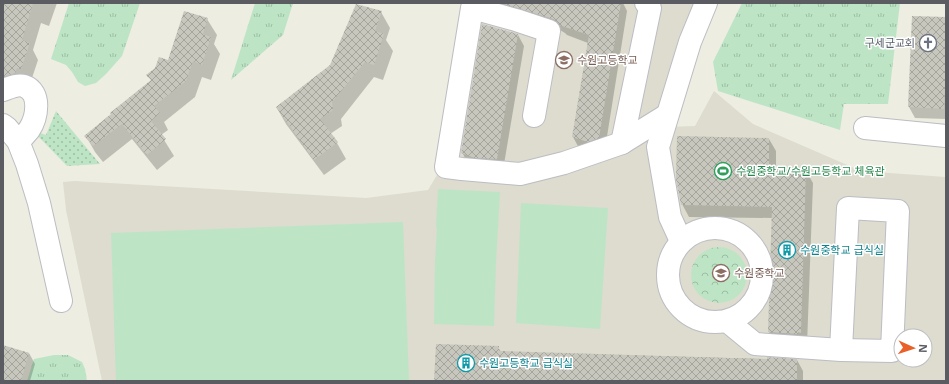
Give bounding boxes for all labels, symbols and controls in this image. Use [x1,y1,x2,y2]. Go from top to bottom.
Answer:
church icon: 구세군교회 [918,33,938,53]
place label: 구세군교회 [864,35,915,50]
school or university icon: 수원고등학교 [554,50,574,70]
place label: 수원고등학교 [577,52,638,67]
sports icon: 수원중학교/수원고등학교 체육관 [713,161,733,181]
place label: 수원중학교/수원고등학교 체육관 [736,163,885,178]
building icon: 수원중학교 급식실 [777,240,797,260]
place label: 수원중학교 급식실 [800,242,884,257]
school or university icon: 수원중학교 [711,263,731,283]
place label: 수원중학교 [734,265,785,280]
north arrow [893,328,933,368]
text: N [916,344,931,353]
building icon: 수원고등학교 급식실 [456,353,476,373]
place label: 수원고등학교 급식실 [479,355,573,370]

